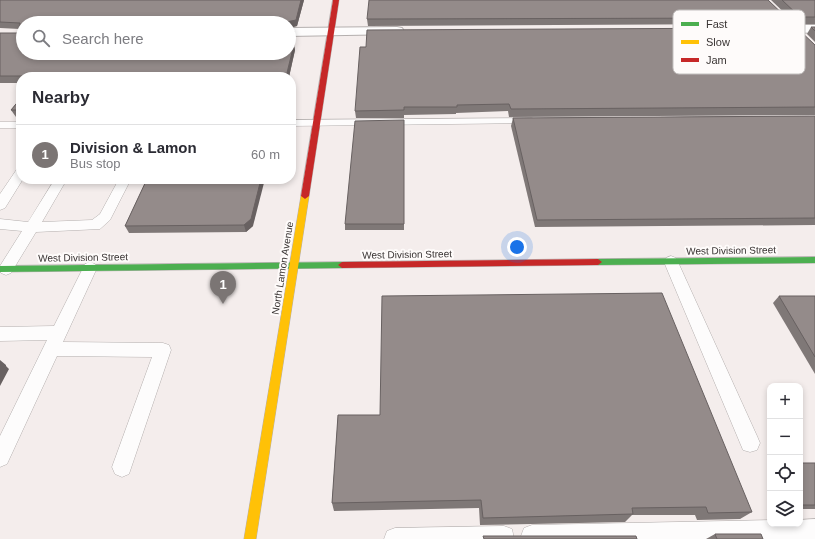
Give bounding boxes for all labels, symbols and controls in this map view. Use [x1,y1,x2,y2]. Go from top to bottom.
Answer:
legend [673,10,805,74]
search box [16,16,296,60]
text: Fast [706,18,727,30]
icon: search [30,27,52,49]
text: Search here [62,30,144,47]
text: Slow [706,36,730,48]
text: Jam [706,54,727,66]
text: Nearby [32,88,90,107]
text: Division & Lamon [70,139,197,156]
text: 1 [41,147,49,162]
text: 60 m [251,147,280,162]
text: Bus stop [70,156,121,171]
street label: North Lamon Avenue [270,220,295,315]
your location [507,237,527,257]
street label: West Division Street [686,244,776,257]
street label: West Division Street [362,248,452,261]
street label: West Division Street [38,251,128,264]
pin: 1 [210,271,236,304]
map controls [767,383,803,527]
button: + [767,383,803,419]
button: − [767,419,803,455]
button: locate [767,455,803,491]
button: layers [767,491,803,527]

